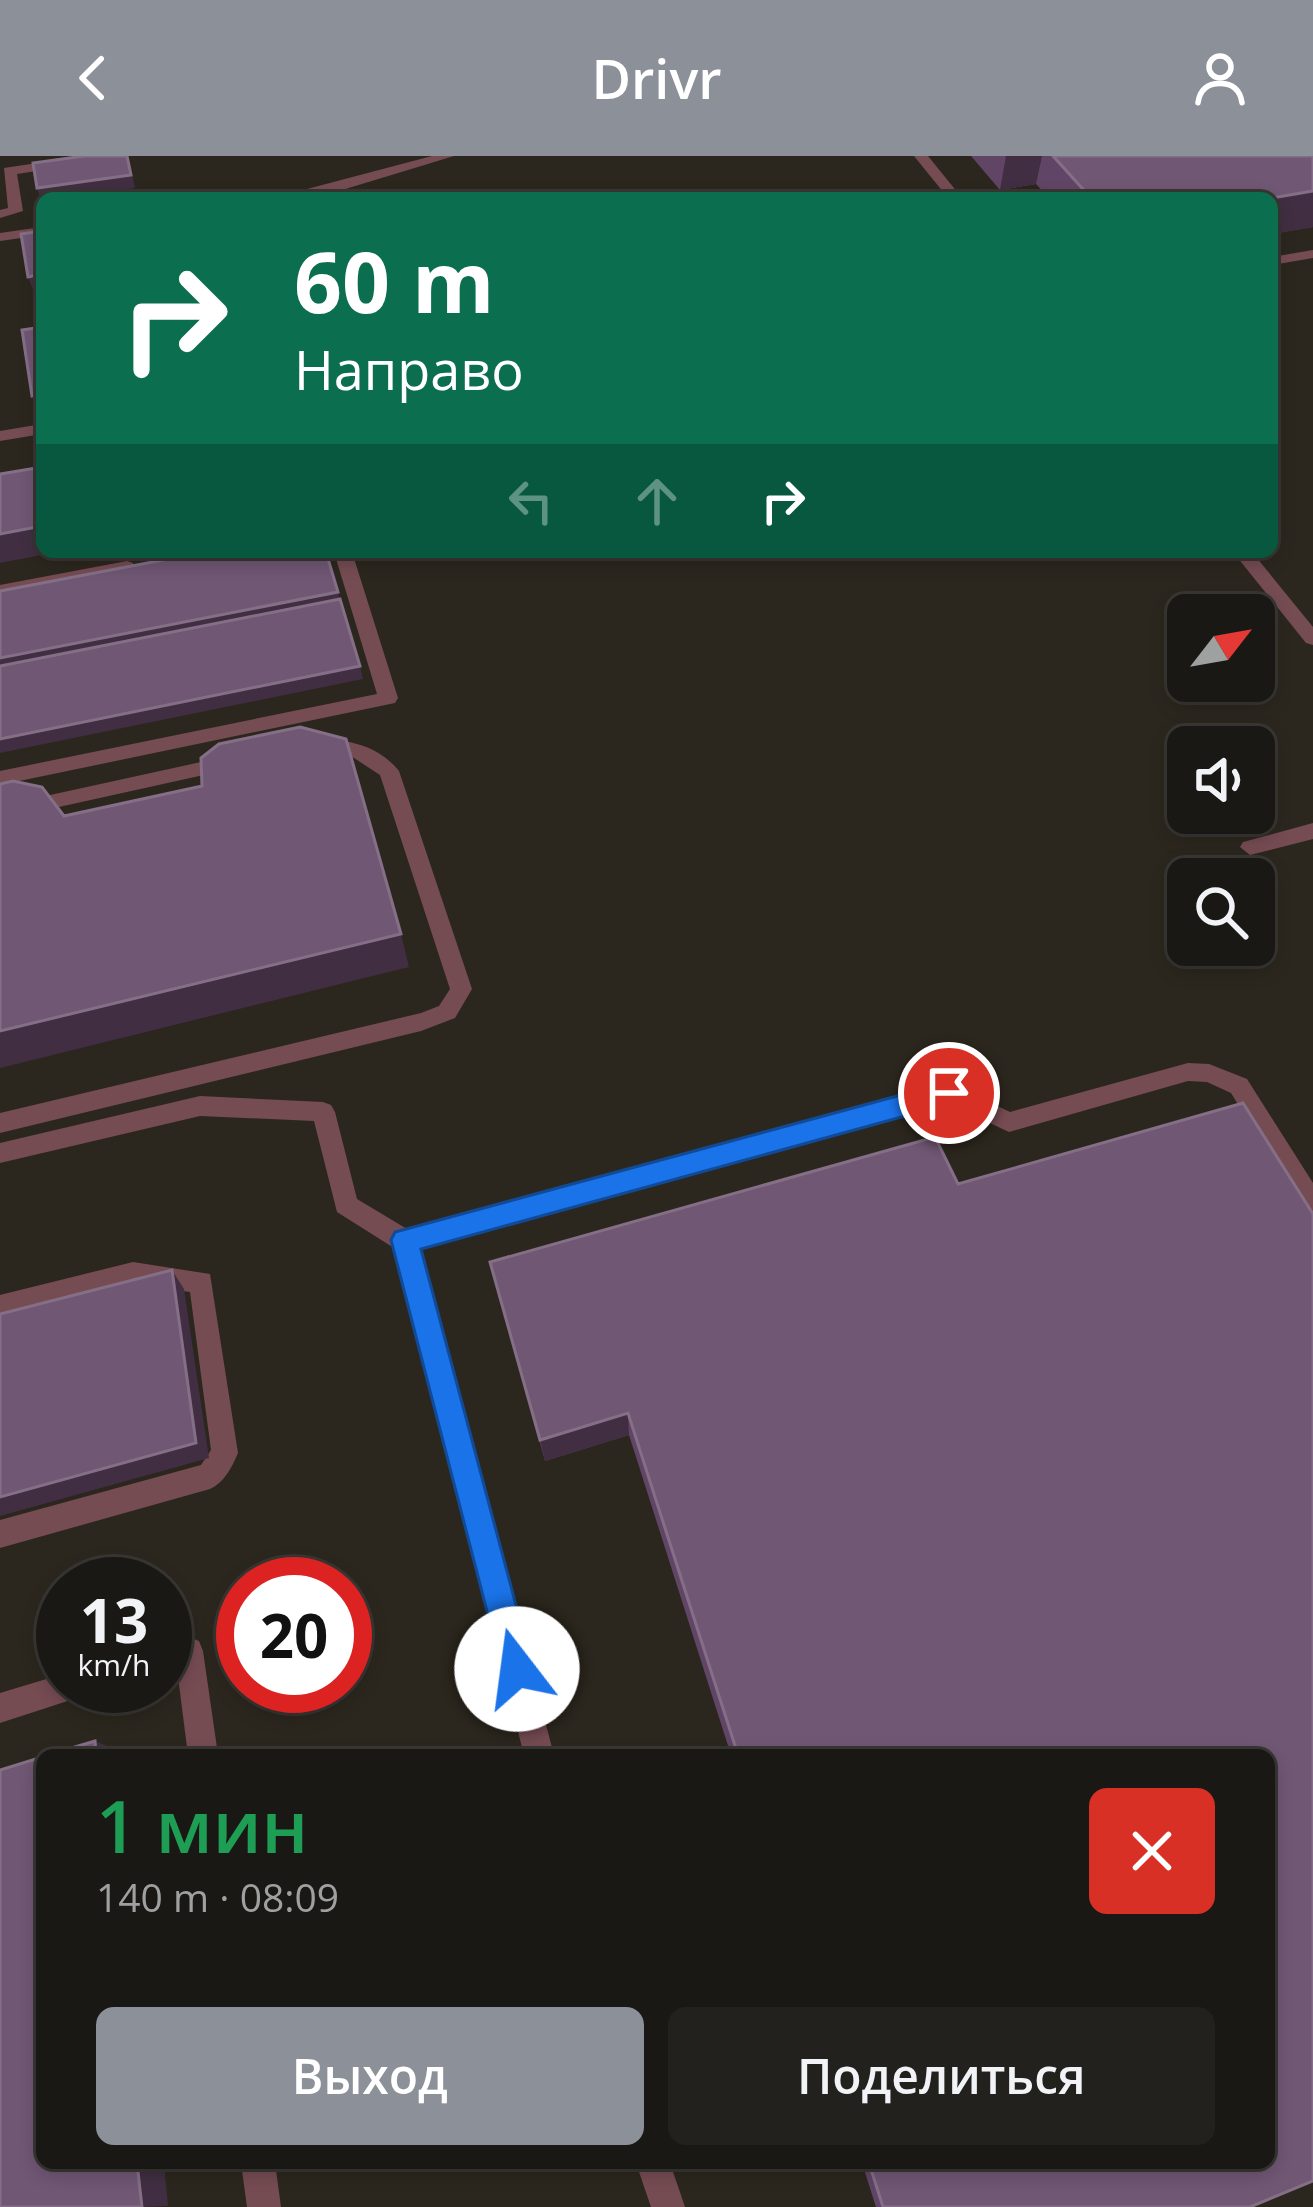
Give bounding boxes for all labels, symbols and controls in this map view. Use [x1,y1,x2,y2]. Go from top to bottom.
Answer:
text: Drivr [591,41,722,115]
icon: back [60,45,126,111]
icon: person [1187,45,1253,111]
text: 60 m [294,223,494,338]
icon: right [96,240,252,396]
text: Направо [294,332,524,406]
icon: left [498,468,564,534]
icon: ahead [624,468,690,534]
icon: right [750,468,816,534]
north arrow [1167,594,1275,702]
map controls [1167,594,1275,966]
button: sound [1167,726,1275,834]
button: search [1167,858,1275,966]
pin [898,1042,1000,1144]
icon: arrive [916,1060,982,1126]
speed limit sign: 20 [216,1557,372,1713]
text: 13 [80,1579,148,1661]
position arrow [454,1606,580,1732]
text: km/h [78,1644,150,1685]
text: 1 мин [96,1776,308,1874]
button: close [1089,1788,1215,1914]
text: 140 m · 08:09 [96,1870,339,1923]
button: Выход [96,2007,644,2145]
button: Поделиться [668,2007,1215,2145]

